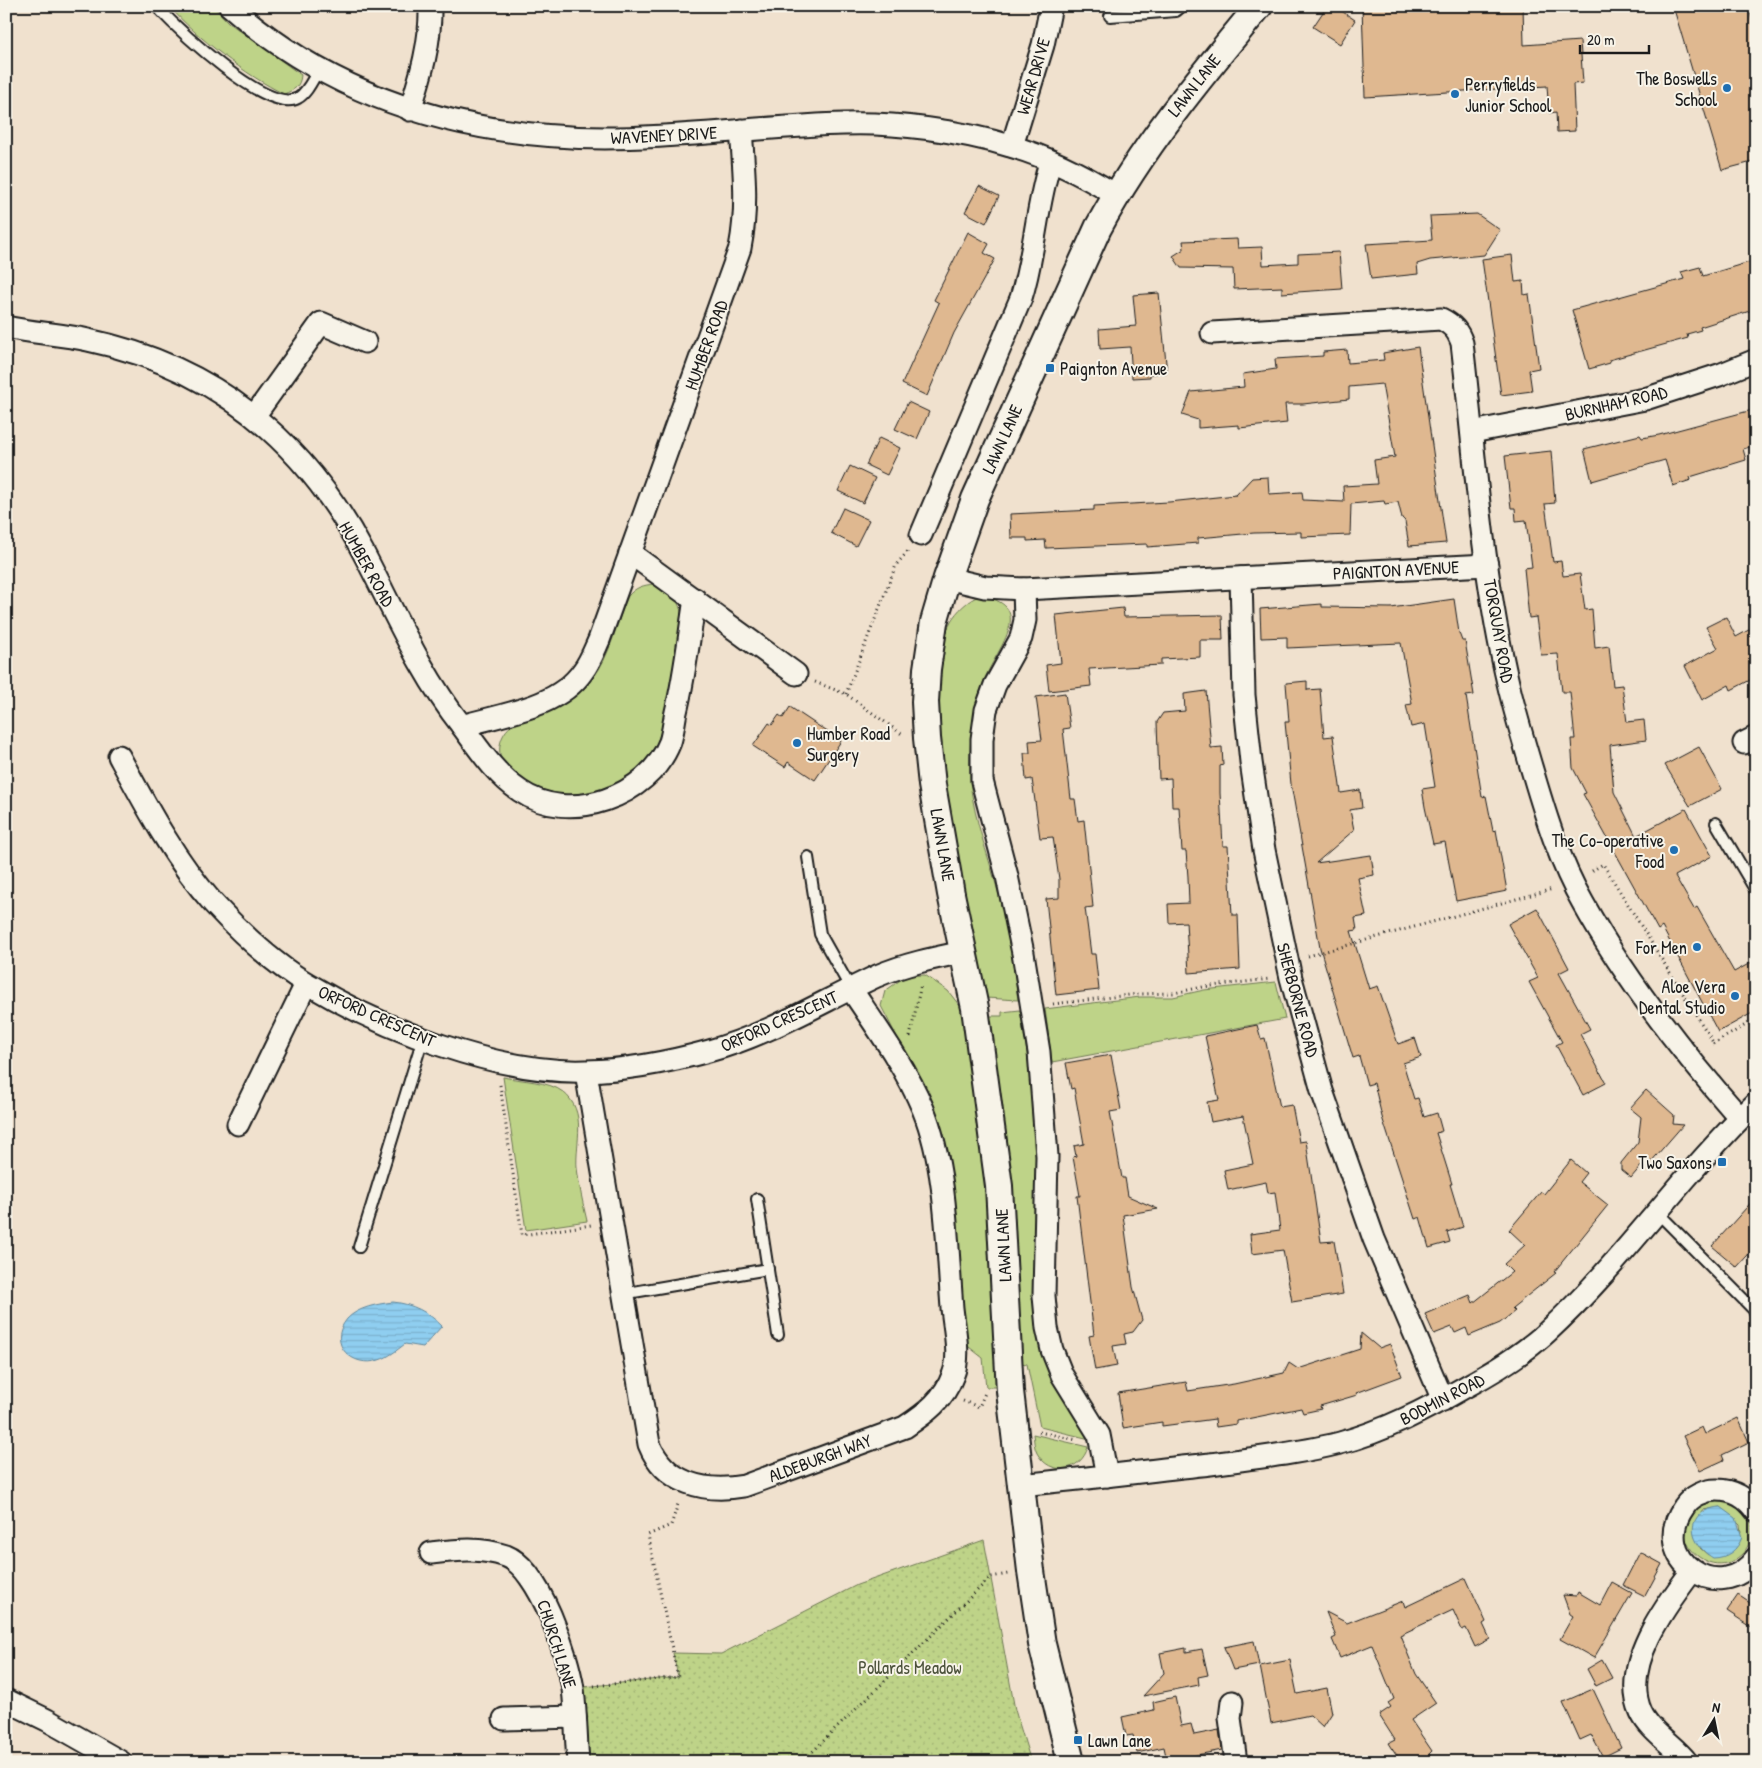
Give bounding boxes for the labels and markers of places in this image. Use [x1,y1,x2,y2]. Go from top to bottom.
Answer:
place label: The Boswells School [1636,66,1717,112]
place label: Perryfields Junior School [1465,72,1552,118]
marker: The Boswells School [1721,82,1733,94]
marker: Perryfields Junior School [1449,88,1461,100]
place label: Paignton Avenue [1060,356,1167,381]
marker: Paignton Avenue [1044,362,1056,374]
place label: Humber Road Surgery [807,721,890,767]
marker: Humber Road Surgery [791,737,803,749]
place label: The Co-operative Food [1552,828,1664,874]
marker: The Co-operative Food [1668,844,1680,856]
place label: For Men [1635,935,1687,960]
marker: For Men [1691,941,1703,953]
place label: Aloe Vera Dental Studio [1639,974,1725,1020]
marker: Aloe Vera Dental Studio [1729,990,1741,1002]
place label: Two Saxons [1638,1150,1712,1175]
marker: Two Saxons [1716,1156,1728,1168]
place label: Lawn Lane [1088,1728,1151,1753]
marker: Lawn Lane [1072,1734,1084,1746]

